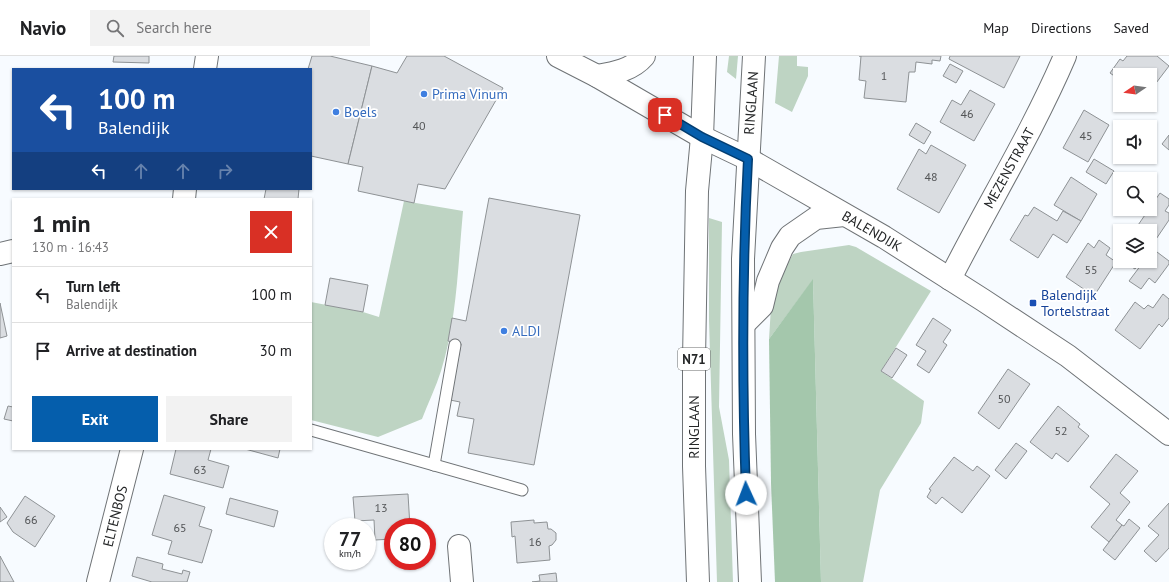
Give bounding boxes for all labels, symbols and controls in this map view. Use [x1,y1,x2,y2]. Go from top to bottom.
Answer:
search box [90,10,370,46]
text: Navio [20,16,66,40]
icon: search [104,17,126,39]
text: Search here [136,18,212,37]
text: Map [983,19,1009,37]
text: Directions [1031,19,1091,37]
text: Saved [1113,19,1149,37]
house number: 1 [881,68,887,83]
north arrow [1113,68,1157,112]
map controls [1113,68,1157,268]
street label: RINGLAAN [740,71,762,135]
text: 100 m [98,80,175,117]
icon: left [32,84,84,136]
place label: Prima Vinum [432,85,508,103]
marker: Prima Vinum [419,89,429,99]
pin [648,98,682,132]
place label: Boels [344,103,377,121]
icon: arrive [654,104,676,126]
house number: 46 [960,106,974,121]
marker: Boels [331,107,341,117]
text: Balendijk [98,116,170,139]
house number: 40 [412,118,426,133]
button: sound [1113,120,1157,164]
street label: MEZENSTRAAT [979,124,1039,212]
house number: 45 [1079,128,1093,143]
icon: left [88,160,110,182]
icon: ahead [130,160,152,182]
icon: ahead [172,160,194,182]
icon: right [214,160,236,182]
house number: 48 [924,169,938,184]
button: search [1113,172,1157,216]
street label: BALENDIJK [839,207,906,256]
text: 1 min [32,208,91,239]
button: close [250,211,292,253]
button: layers [1113,224,1157,268]
text: 130 m · 16:43 [32,239,109,256]
house number: 55 [1084,262,1098,277]
text: Turn left [66,277,120,296]
icon: left [32,284,54,306]
text: 100 m [251,285,292,304]
place label: Balendijk Tortelstraat [1041,286,1110,320]
text: Balendijk [66,296,118,313]
marker: Balendijk Tortelstraat [1028,298,1038,308]
place label: ALDI [512,322,541,340]
marker: ALDI [499,326,509,336]
icon: arrive [32,340,54,362]
text: Arrive at destination [66,341,197,360]
text: 30 m [259,341,292,360]
road number: N71 [678,348,710,370]
house number: 50 [997,391,1011,406]
street label: RINGLAAN [685,395,703,459]
button: Exit [32,396,158,442]
button: Share [166,396,292,442]
house number: 52 [1054,423,1068,438]
house number: 63 [193,462,207,477]
position arrow [725,473,767,515]
street label: ELTENBOS [99,483,131,549]
house number: 13 [374,500,388,515]
house number: 66 [24,512,38,527]
speed limit sign: 80 [384,518,436,570]
house number: 65 [173,520,187,535]
text: 77 [339,526,361,552]
house number: 16 [528,534,542,549]
text: km/h [339,547,361,560]

